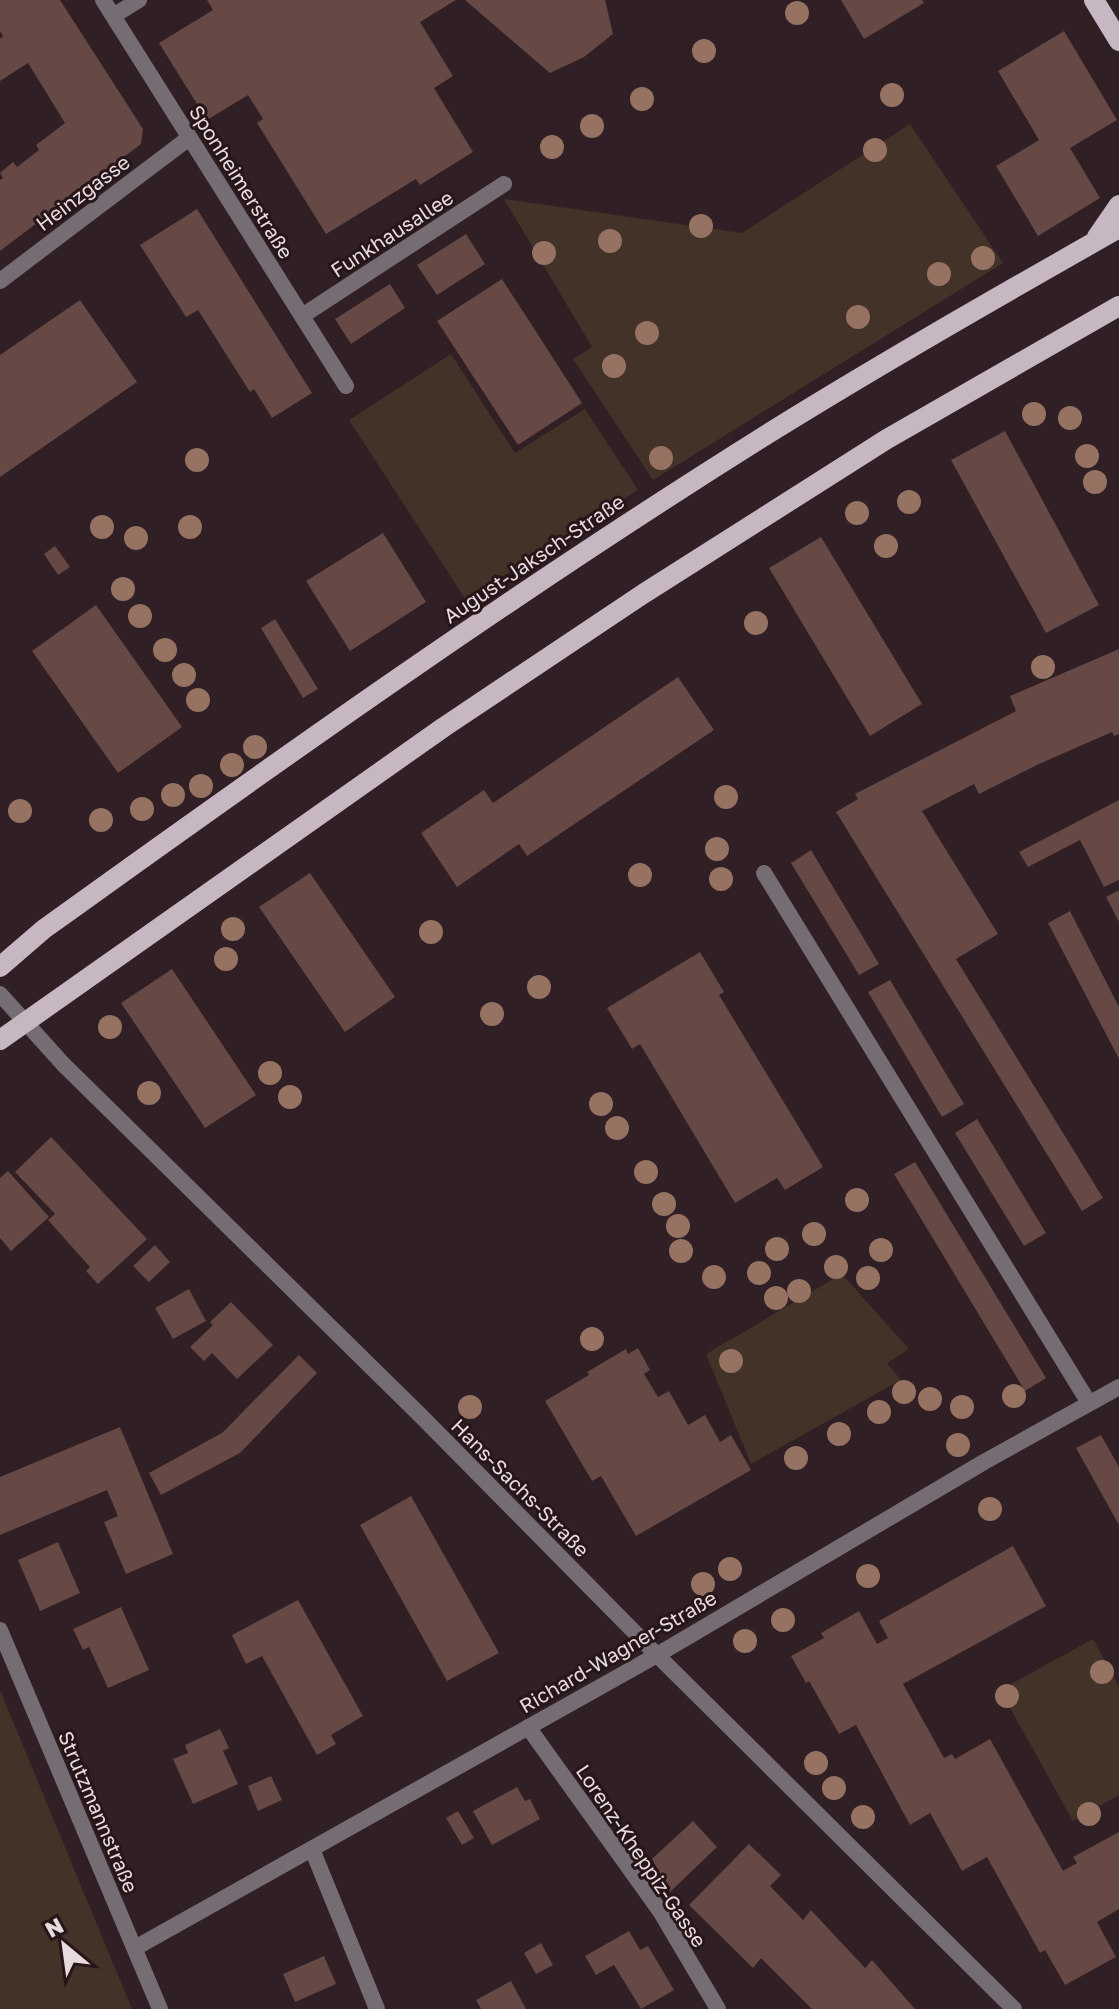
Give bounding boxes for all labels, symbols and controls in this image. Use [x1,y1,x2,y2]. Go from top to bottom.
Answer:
street label: Sponheimerstraße [185,100,299,263]
street label: Heinzgasse [31,149,134,235]
street label: Funkhausallee [326,185,457,282]
street label: August-Jaksch-Straße [438,489,628,628]
street label: Hans-Sachs-Straße [447,1413,595,1561]
street label: Richard-Wagner-Straße [515,1585,720,1717]
street label: Strutzmannstraße [54,1727,144,1896]
street label: Lorenz-Kheppiz-Gasse [572,1759,712,1951]
north arrow [24,1905,104,1985]
text: N [40,1911,68,1943]

